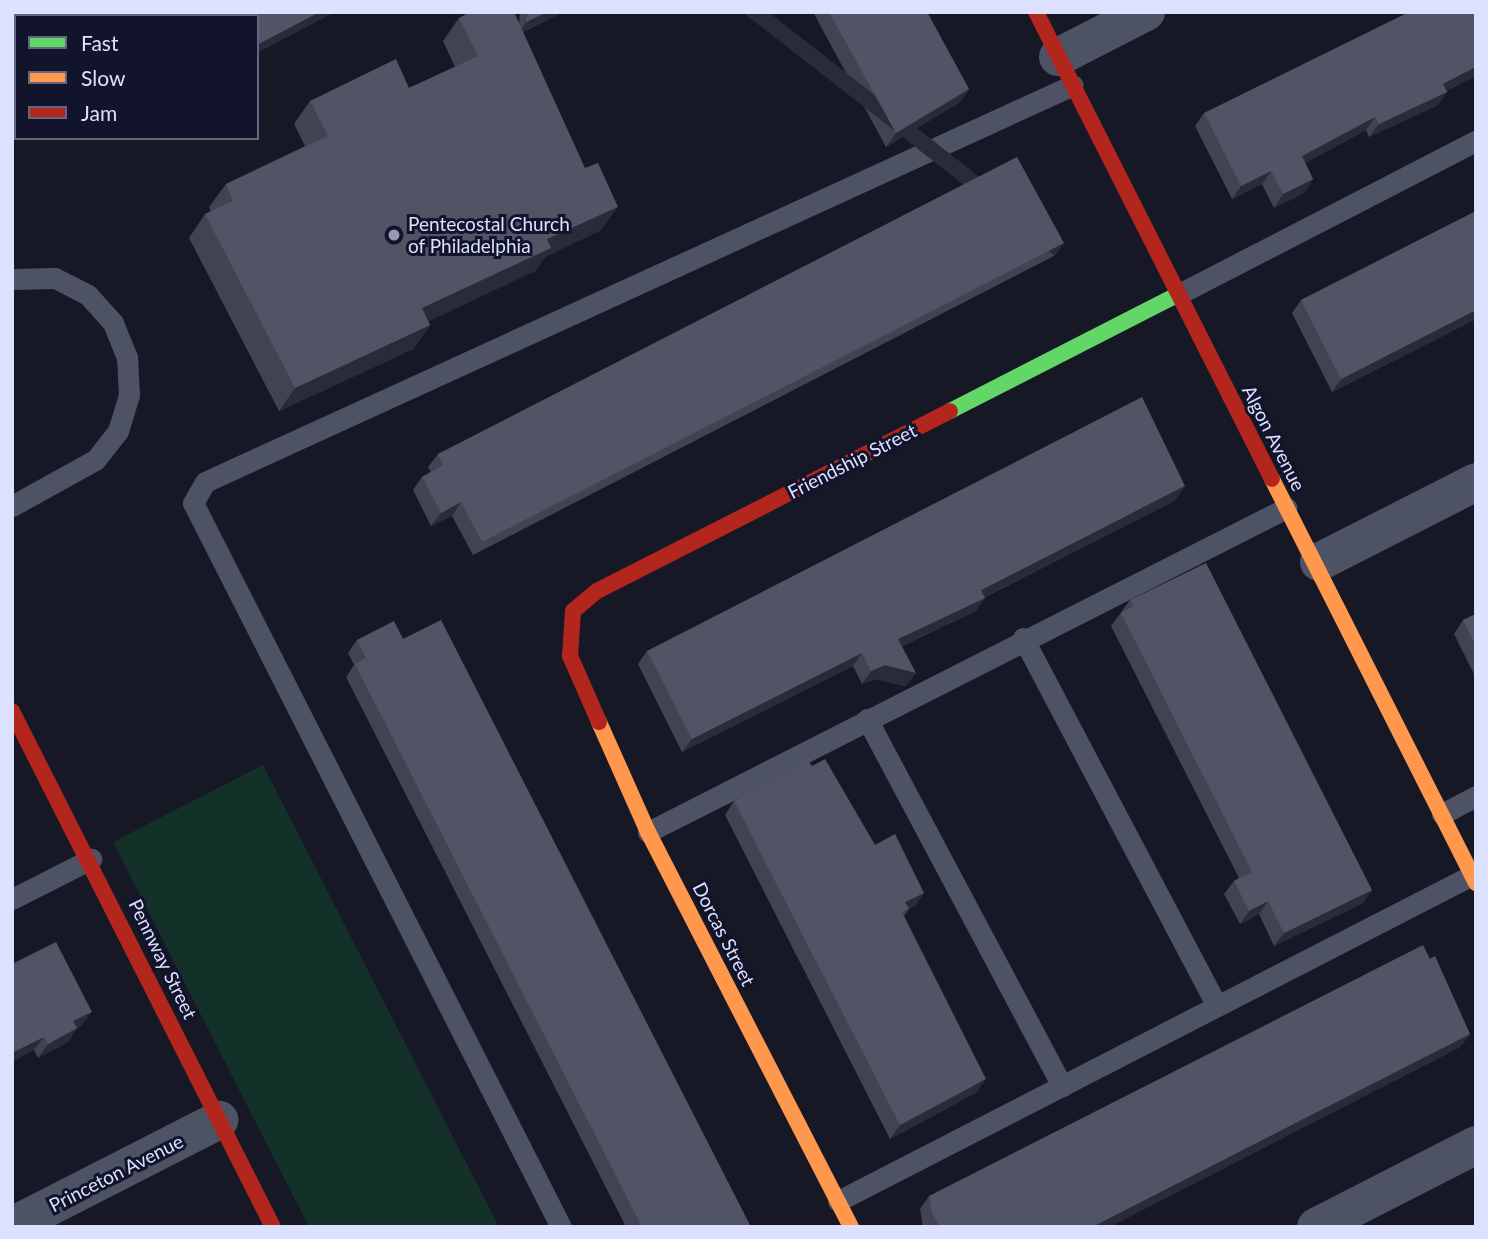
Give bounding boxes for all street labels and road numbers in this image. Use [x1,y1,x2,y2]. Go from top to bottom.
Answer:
street label: Algon Avenue [1237,381,1311,495]
street label: Friendship Street [784,419,920,503]
street label: Dorcas Street [688,878,760,990]
street label: Pennway Street [124,895,202,1023]
street label: Princeton Avenue [45,1129,187,1217]

